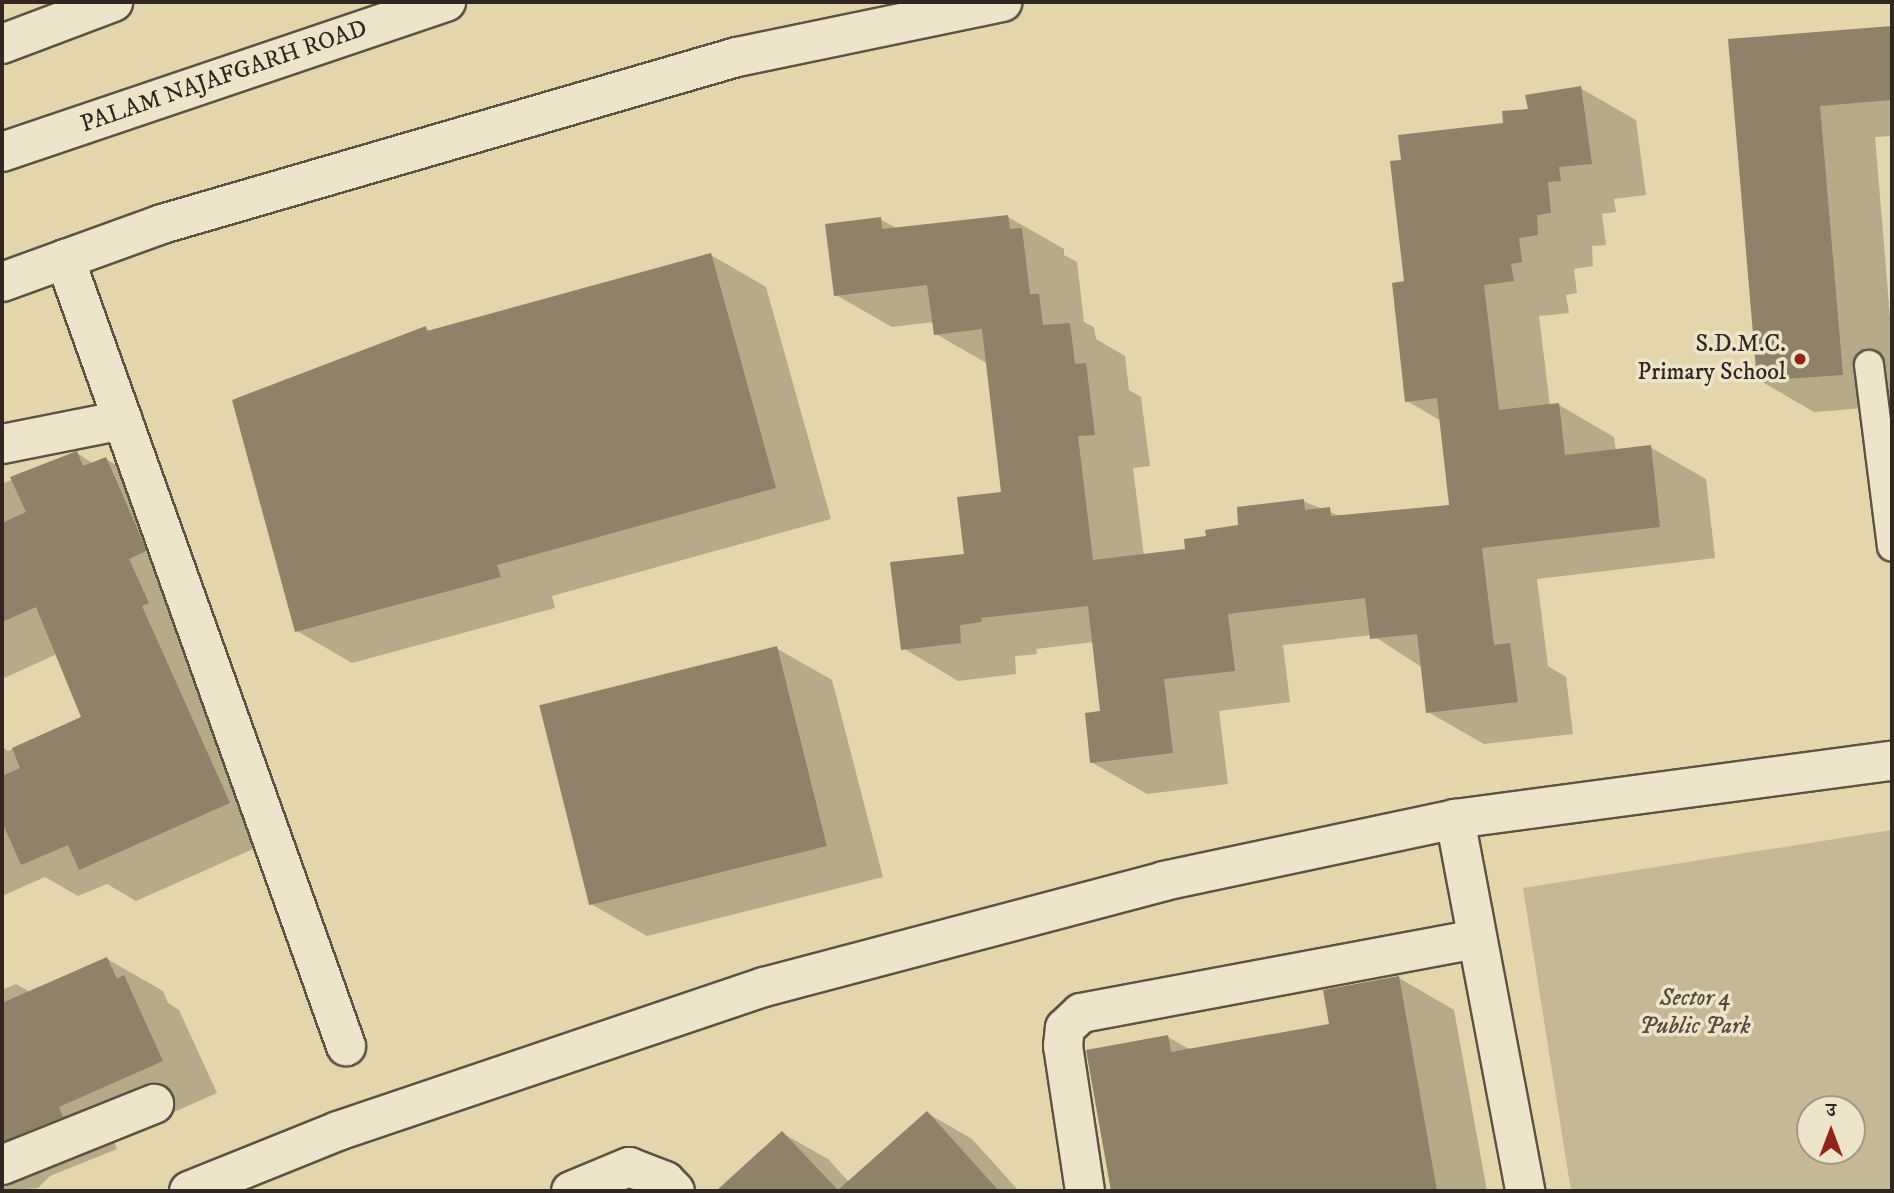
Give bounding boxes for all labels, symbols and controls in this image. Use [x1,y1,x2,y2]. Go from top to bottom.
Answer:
street label: PALAM NAJAFGARH ROAD [77,14,371,140]
place label: S.D.M.C. Primary School [1637,331,1786,387]
marker: S.D.M.C. Primary School [1792,351,1808,367]
park label: Sector 4 Public Park [1639,985,1751,1041]
north arrow [1796,1095,1866,1165]
text: उ [1826,1099,1836,1122]

